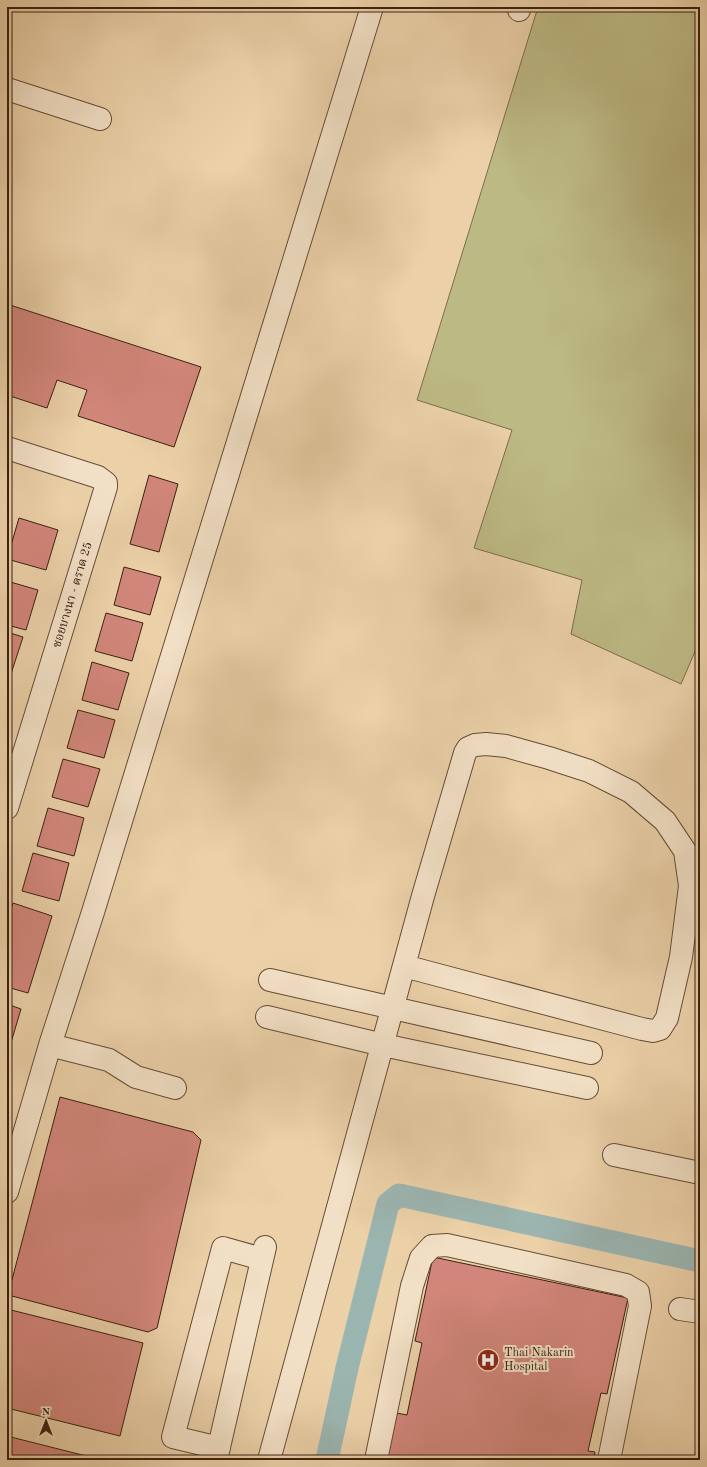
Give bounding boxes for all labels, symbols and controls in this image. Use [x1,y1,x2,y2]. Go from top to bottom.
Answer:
street label: ซอยบางนา - ตราด 25 [50,540,95,649]
hospital icon: Thai Nakarin Hospital [475,1347,501,1373]
place label: Thai Nakarin Hospital [504,1347,574,1373]
north arrow [26,1401,66,1441]
text: N [42,1407,51,1418]

